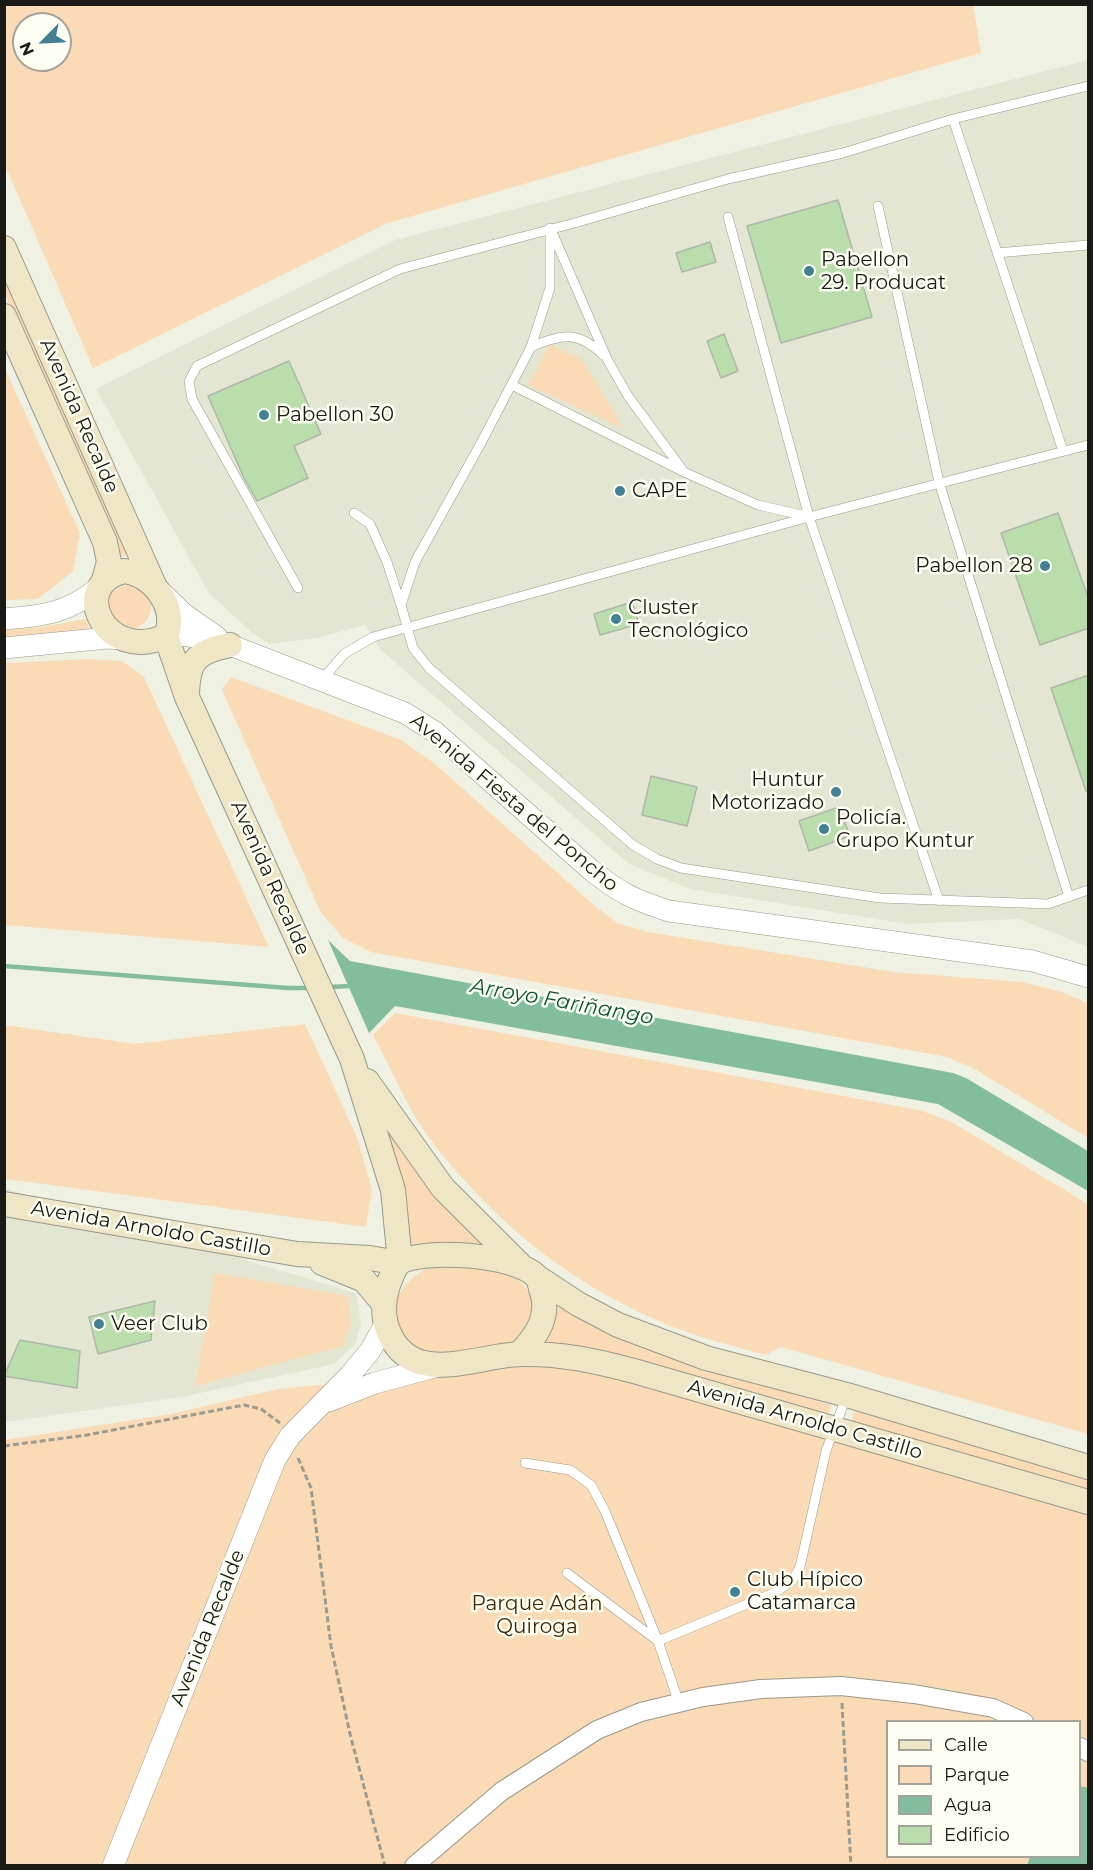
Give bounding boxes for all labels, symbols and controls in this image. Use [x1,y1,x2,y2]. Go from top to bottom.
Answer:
north arrow [12,12,72,72]
text: N [16,39,38,58]
place label: Pabellon 29. Producat [821,248,946,295]
marker: Pabellon 29. Producat [802,264,816,278]
street label: Avenida Recalde [34,335,124,497]
place label: Pabellon 30 [276,403,394,427]
marker: Pabellon 30 [257,408,271,422]
place label: CAPE [632,479,688,503]
marker: CAPE [613,484,627,498]
place label: Pabellon 28 [915,554,1033,578]
marker: Pabellon 28 [1038,559,1052,573]
place label: Cluster Tecnológico [628,596,748,643]
marker: Cluster Tecnológico [609,612,623,626]
street label: Avenida Fiesta del Poncho [405,709,623,897]
place label: Huntur Motorizado [711,768,824,815]
marker: Huntur Motorizado [829,785,843,799]
street label: Avenida Recalde [225,797,315,959]
place label: Policía. Grupo Kuntur [836,806,975,853]
marker: Policía. Grupo Kuntur [817,822,831,836]
water label: Arroyo Fariñango [469,974,655,1030]
street label: Avenida Arnoldo Castillo [29,1196,273,1262]
place label: Veer Club [111,1312,208,1336]
marker: Veer Club [92,1317,106,1331]
street label: Avenida Arnoldo Castillo [685,1375,925,1465]
street label: Avenida Recalde [166,1546,250,1710]
place label: Club Hípico Catamarca [747,1568,863,1615]
marker: Club Hípico Catamarca [728,1585,742,1599]
park label: Parque Adán Quiroga [471,1592,603,1639]
legend [886,1720,1081,1858]
text: Calle [944,1734,988,1756]
text: Parque [944,1764,1009,1786]
text: Agua [944,1794,992,1816]
text: Edificio [944,1824,1010,1846]

